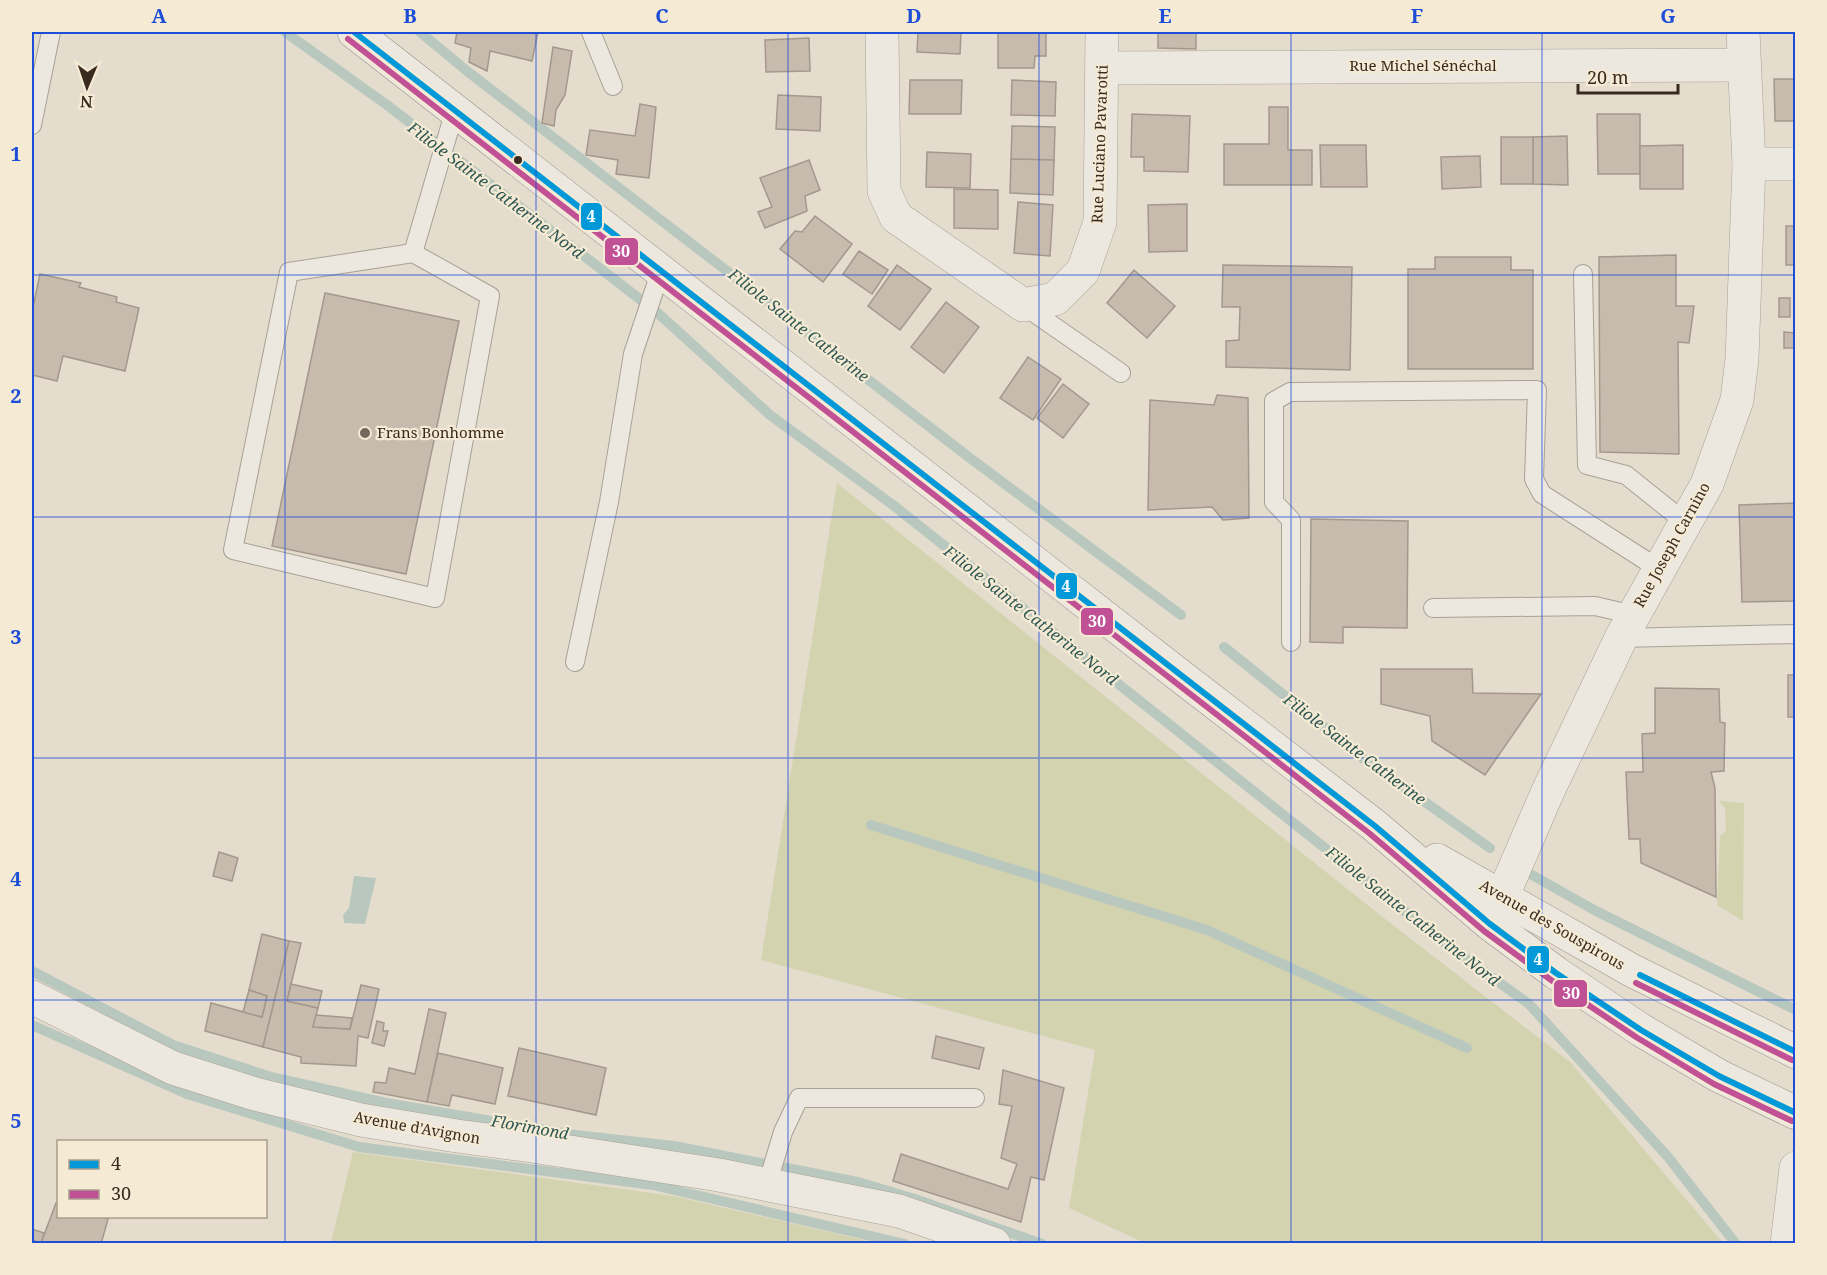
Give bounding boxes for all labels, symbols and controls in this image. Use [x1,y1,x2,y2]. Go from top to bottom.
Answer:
text: A [151,2,167,29]
text: B [403,2,417,29]
text: C [655,2,669,29]
text: D [906,2,922,29]
text: E [1158,2,1172,29]
text: F [1411,2,1423,29]
text: G [1660,2,1676,29]
street label: Rue Michel Sénéchal [1349,55,1497,75]
north arrow [57,57,117,117]
scale bar [1578,57,1678,95]
street label: Rue Luciano Pavarotti [1086,64,1112,224]
text: 20 m [1587,65,1629,89]
text: N [79,91,93,113]
water label: Filiole Sainte Catherine Nord [403,116,589,264]
text: 1 [10,140,22,167]
unlabelled marker [512,154,524,166]
line badge: 4 [580,202,603,231]
text: 4 [586,205,596,227]
line badge: 30 [604,237,639,266]
text: 30 [612,240,630,262]
water label: Filiole Sainte Catherine [723,262,874,387]
text: 2 [10,382,22,409]
place label: Frans Bonhomme [377,422,504,442]
marker: Frans Bonhomme [358,426,372,440]
street label: Rue Joseph Carnino [1628,478,1714,611]
water label: Filiole Sainte Catherine Nord [939,540,1123,690]
line badge: 4 [1055,572,1078,600]
text: 4 [1061,575,1071,597]
line badge: 30 [1080,607,1114,636]
text: 30 [1088,610,1106,632]
text: 3 [10,623,22,650]
water label: Filiole Sainte Catherine [1279,688,1431,810]
water label: Filiole Sainte Catherine Nord [1321,841,1505,991]
text: 4 [10,865,22,892]
street label: Avenue des Souspirous [1476,874,1629,974]
line badge: 4 [1526,945,1550,974]
text: 4 [1533,948,1543,970]
line badge: 30 [1553,979,1588,1008]
text: 30 [1562,982,1580,1004]
street label: Avenue d'Avignon [352,1106,482,1148]
text: 5 [10,1107,22,1134]
water label: Florimond [489,1109,571,1145]
legend [57,1140,267,1218]
text: 4 [111,1151,121,1175]
text: 30 [111,1181,131,1205]

